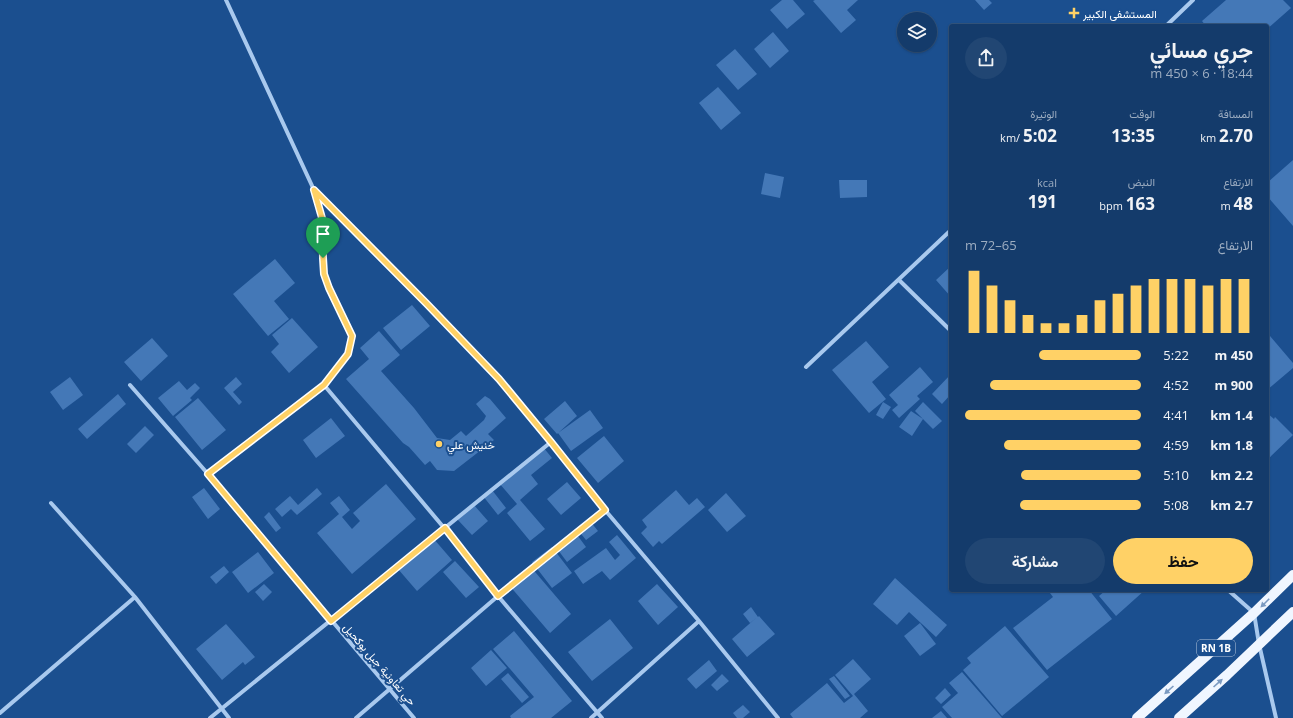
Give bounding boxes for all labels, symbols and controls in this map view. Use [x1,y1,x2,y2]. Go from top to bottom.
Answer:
place label: المستشفى الكبير [1082,6,1157,21]
marker: المستشفى الكبير [1068,7,1080,19]
map controls [897,12,937,52]
button: layers [897,12,937,52]
text: جري مسائي [1150,34,1253,64]
button: share [965,37,1007,79]
text: 18:44 · 6 × 450 m [1150,64,1253,82]
text: الوتيرة [1030,106,1057,121]
text: الوقت [1129,106,1155,121]
text: المسافة [1218,106,1253,121]
text: 5:02 [1023,124,1057,147]
text: 13:35 [1111,124,1155,147]
text: 2.70 [1219,124,1253,147]
text: /km [1000,130,1023,145]
text: km [1200,130,1219,145]
text: النبض [1128,174,1155,189]
text: الارتفاع [1223,174,1253,189]
text: kcal [1037,175,1057,190]
text: 191 [1028,190,1057,213]
text: 163 [1126,192,1155,215]
text: 48 [1234,192,1253,215]
text: bpm [1099,198,1126,213]
text: m [1221,198,1234,213]
pin [306,217,340,258]
icon: arrive [312,223,334,245]
text: 65–72 m [965,236,1017,254]
text: الارتفاع [1218,236,1253,254]
text: 5:22 [1163,346,1189,364]
text: 450 m [1215,346,1253,364]
text: 4:52 [1163,376,1189,394]
text: 900 m [1215,376,1253,394]
text: 4:41 [1163,406,1189,424]
text: 1.4 km [1210,406,1253,424]
text: 4:59 [1163,436,1189,454]
text: 1.8 km [1210,436,1253,454]
place label: خنيش علي [447,437,495,455]
marker: خنيش علي [434,439,444,449]
text: 5:10 [1163,466,1189,484]
text: 2.2 km [1210,466,1253,484]
text: 5:08 [1163,496,1189,514]
text: 2.7 km [1210,496,1253,514]
button: مشاركة [965,538,1105,584]
button: حفظ [1113,538,1253,584]
one-way arrow [1260,598,1270,607]
street label: حي تعاونية جبل بوكحيل [338,620,420,710]
road number: RN 1B [1197,640,1235,656]
one-way arrow [1213,678,1224,687]
one-way arrow [1164,685,1174,695]

